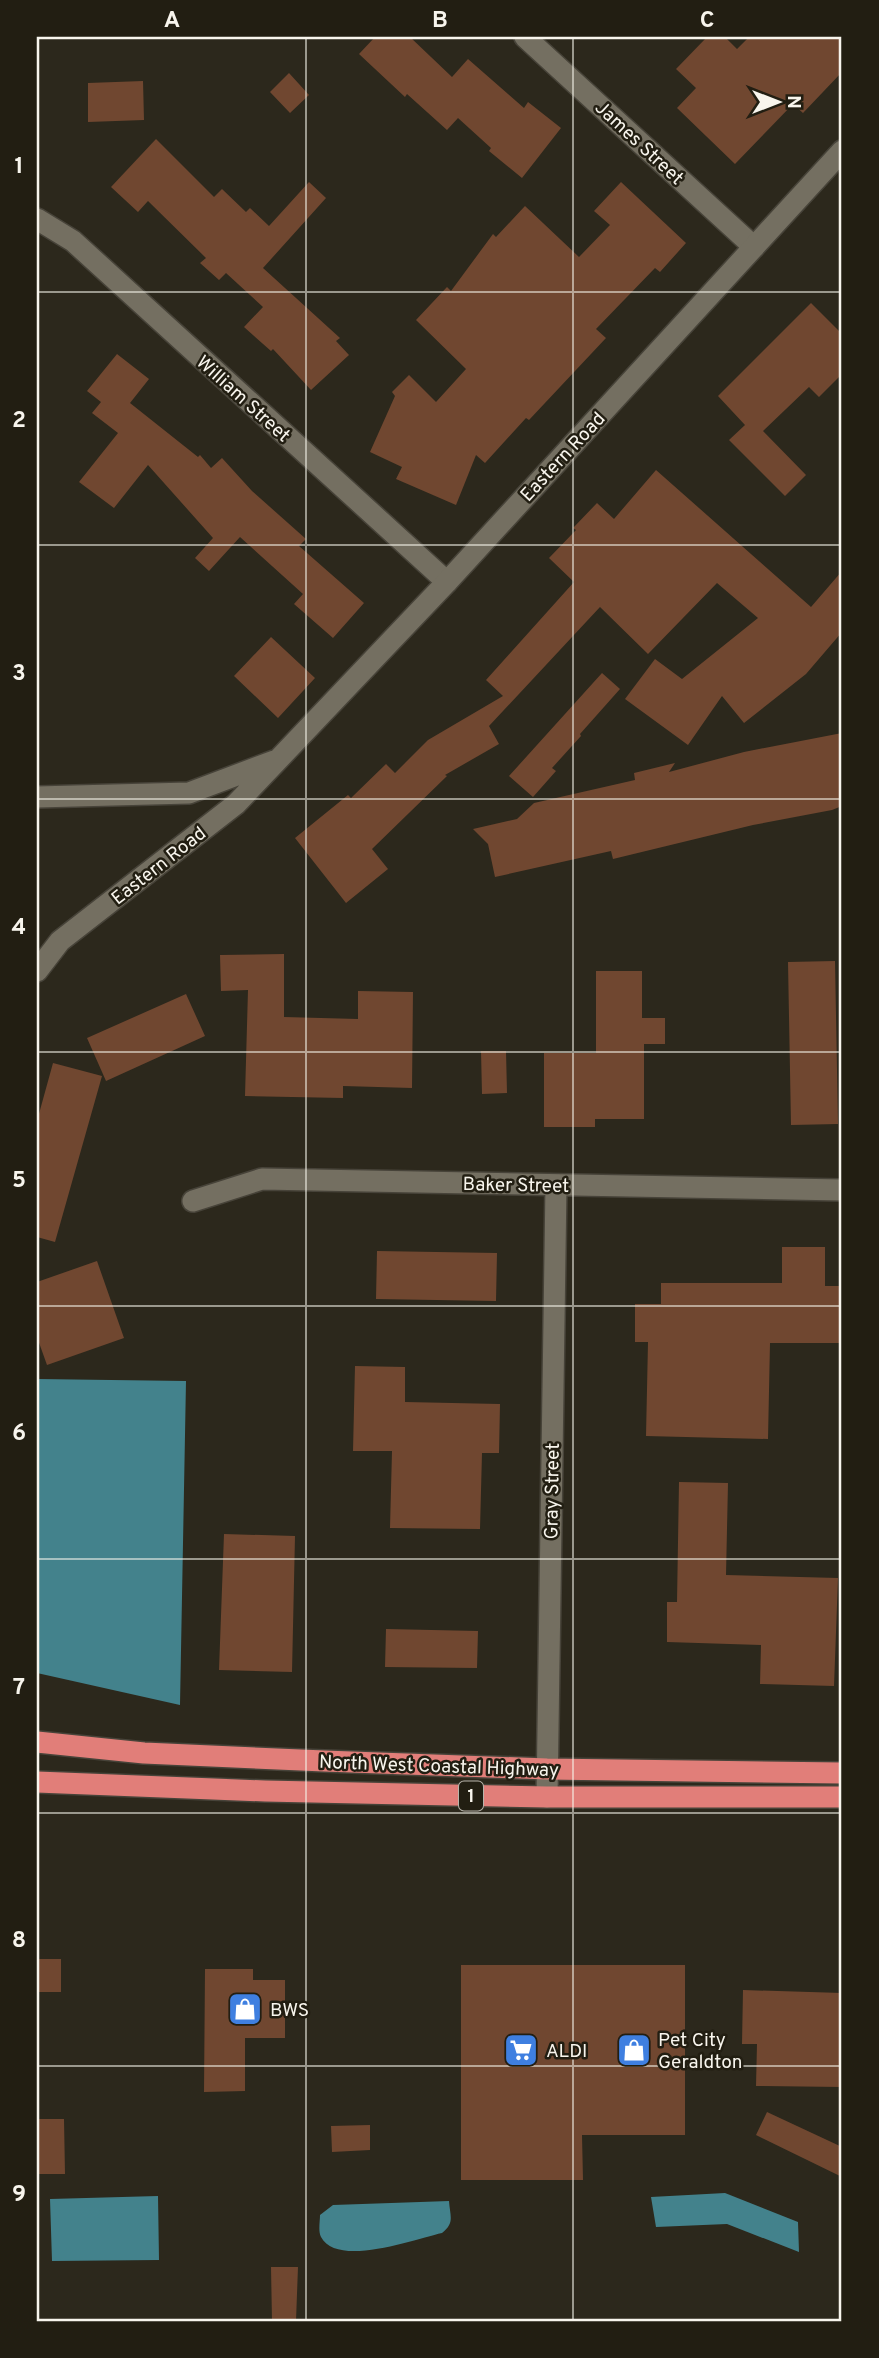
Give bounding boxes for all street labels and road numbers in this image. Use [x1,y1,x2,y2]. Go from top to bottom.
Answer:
street label: James Street [589,96,688,191]
street label: William Street [191,351,295,448]
street label: Eastern Road [516,408,611,507]
street label: Eastern Road [107,822,211,911]
street label: Baker Street [462,1173,570,1199]
street label: Gray Street [540,1442,566,1540]
street label: North West Coastal Highway [318,1751,559,1783]
road number: 1 [459,1781,483,1810]

